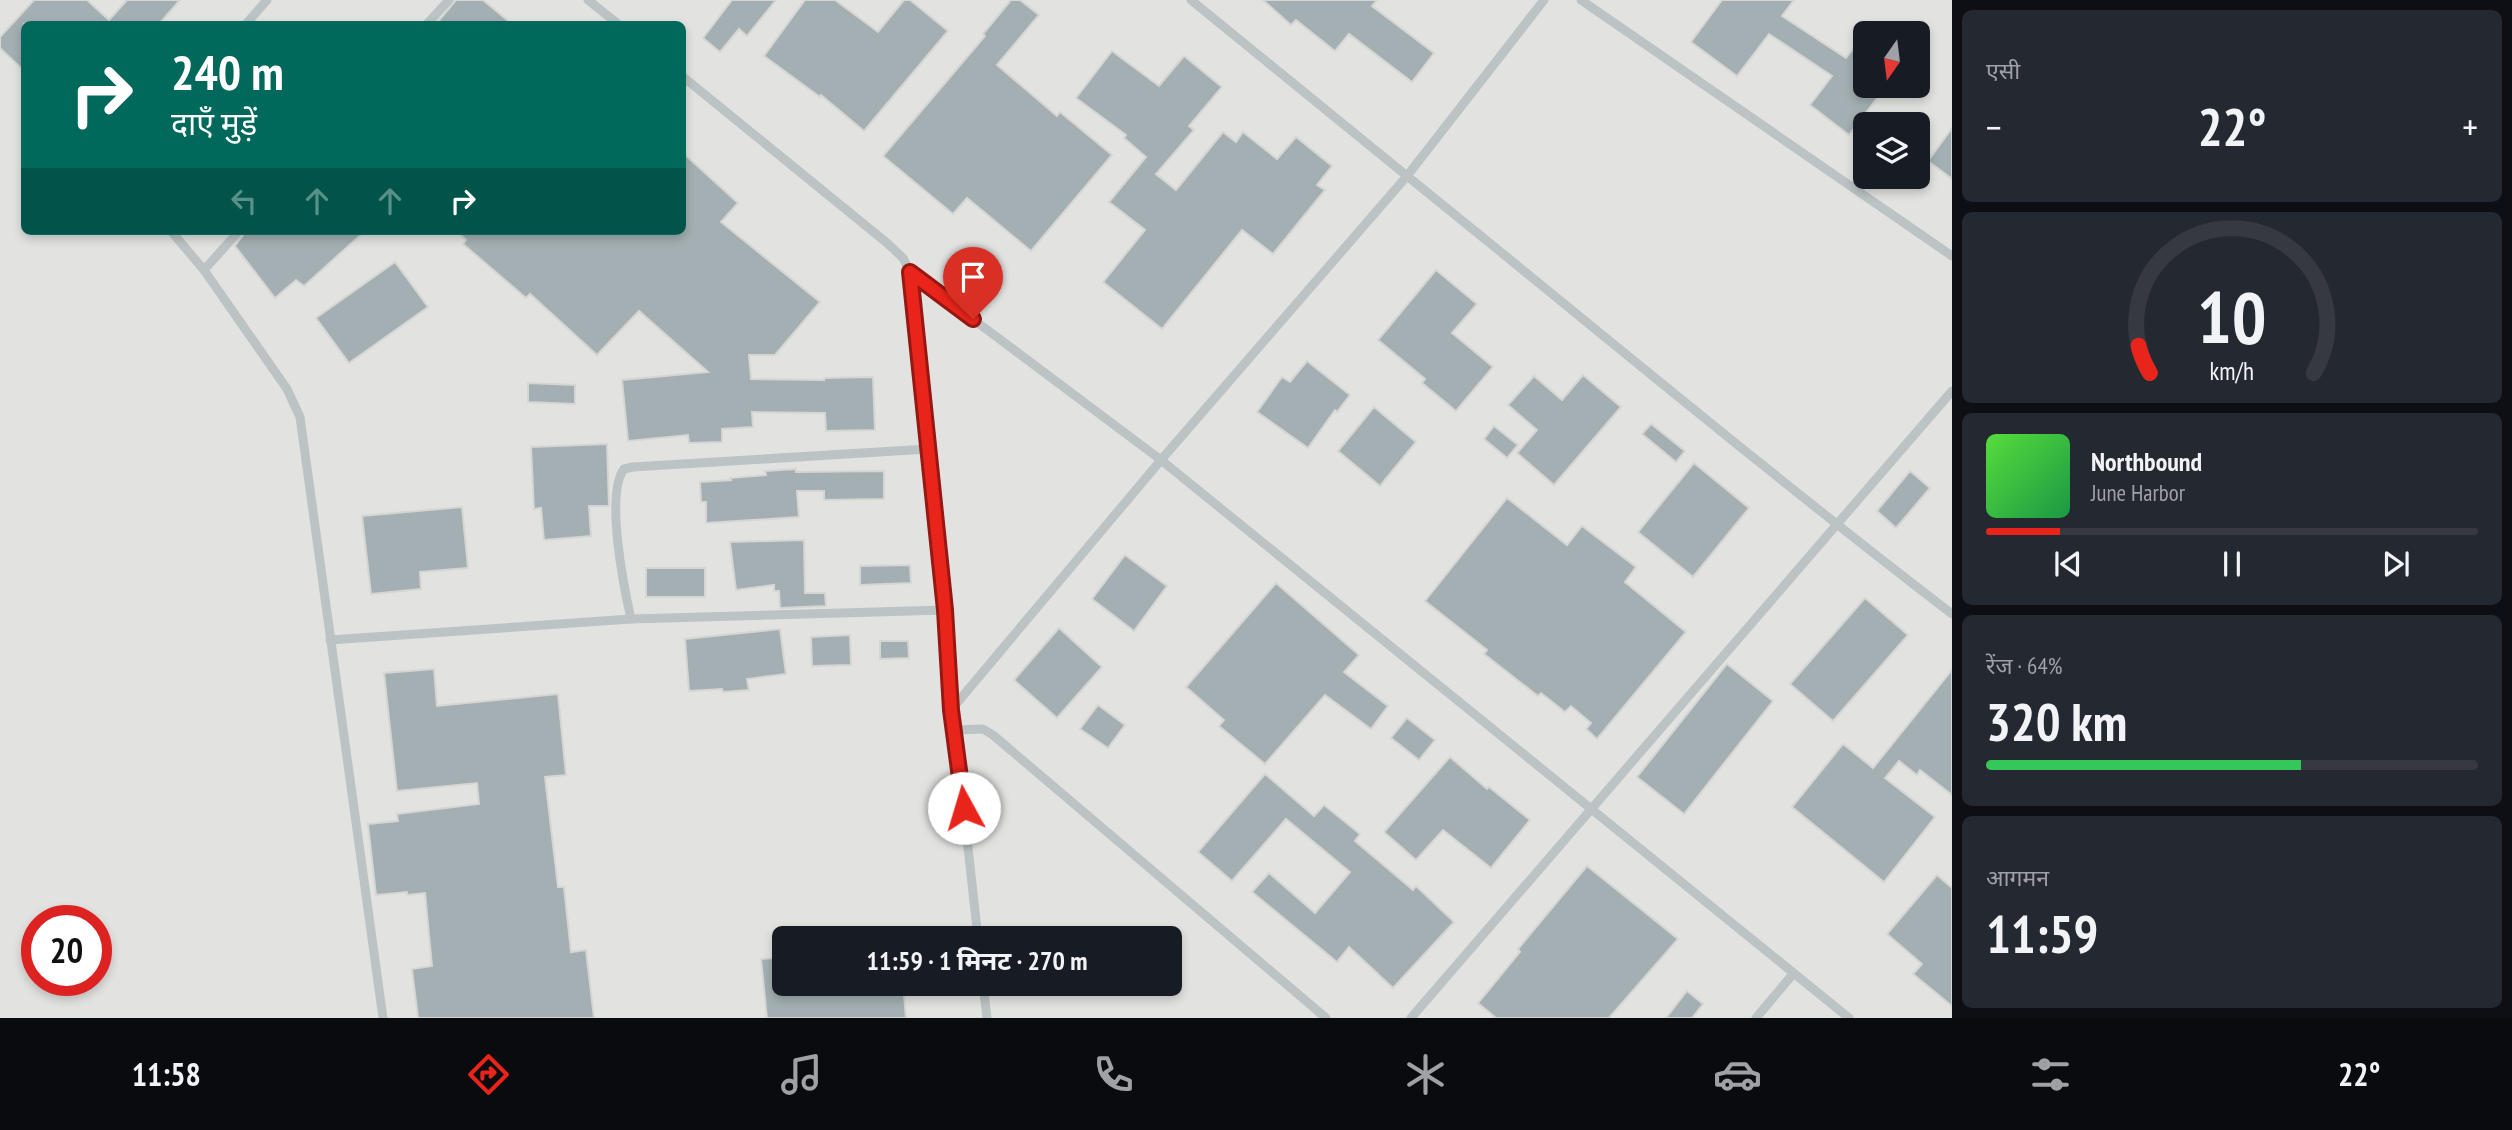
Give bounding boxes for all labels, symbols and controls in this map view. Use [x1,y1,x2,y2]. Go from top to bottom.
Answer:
north arrow [1853,21,1930,98]
map controls [1853,21,1930,189]
text: 240 m [171,40,284,104]
icon: right [56,49,147,140]
text: एसी [1986,56,2020,85]
text: 22° [2198,93,2266,160]
text: दाएँ मुड़ें [171,102,257,144]
text: − [1986,102,2002,151]
text: + [2462,102,2478,151]
button: layers [1853,112,1930,189]
icon: left [225,182,263,220]
icon: ahead [298,182,336,220]
icon: ahead [371,182,409,220]
icon: right [444,182,482,220]
pin [943,247,1003,319]
icon: arrive [954,258,992,296]
text: 10 [2197,270,2267,364]
text: km/h [2210,355,2254,387]
text: Northbound [2091,445,2202,478]
text: June Harbor [2091,478,2185,507]
icon: previous [2049,545,2087,583]
icon: pause [2213,545,2251,583]
icon: next [2377,545,2415,583]
text: रेंज · 64% [1986,651,2062,680]
text: 320 km [1986,688,2127,755]
position arrow [927,771,1001,845]
text: आगमन [1986,863,2049,892]
text: 11:59 [1986,900,2098,967]
speed limit sign: 20 [21,905,112,996]
text: 11:59 · 1 मिनट · 270 m [867,944,1087,977]
icon: directions [464,1050,513,1099]
icon: music [777,1050,826,1099]
icon: phone [1089,1050,1138,1099]
icon: climate [1401,1050,1450,1099]
icon: car [1713,1050,1762,1099]
icon: filters [2026,1050,2075,1099]
text: 11:58 [132,1053,201,1095]
text: 22° [2338,1053,2380,1095]

